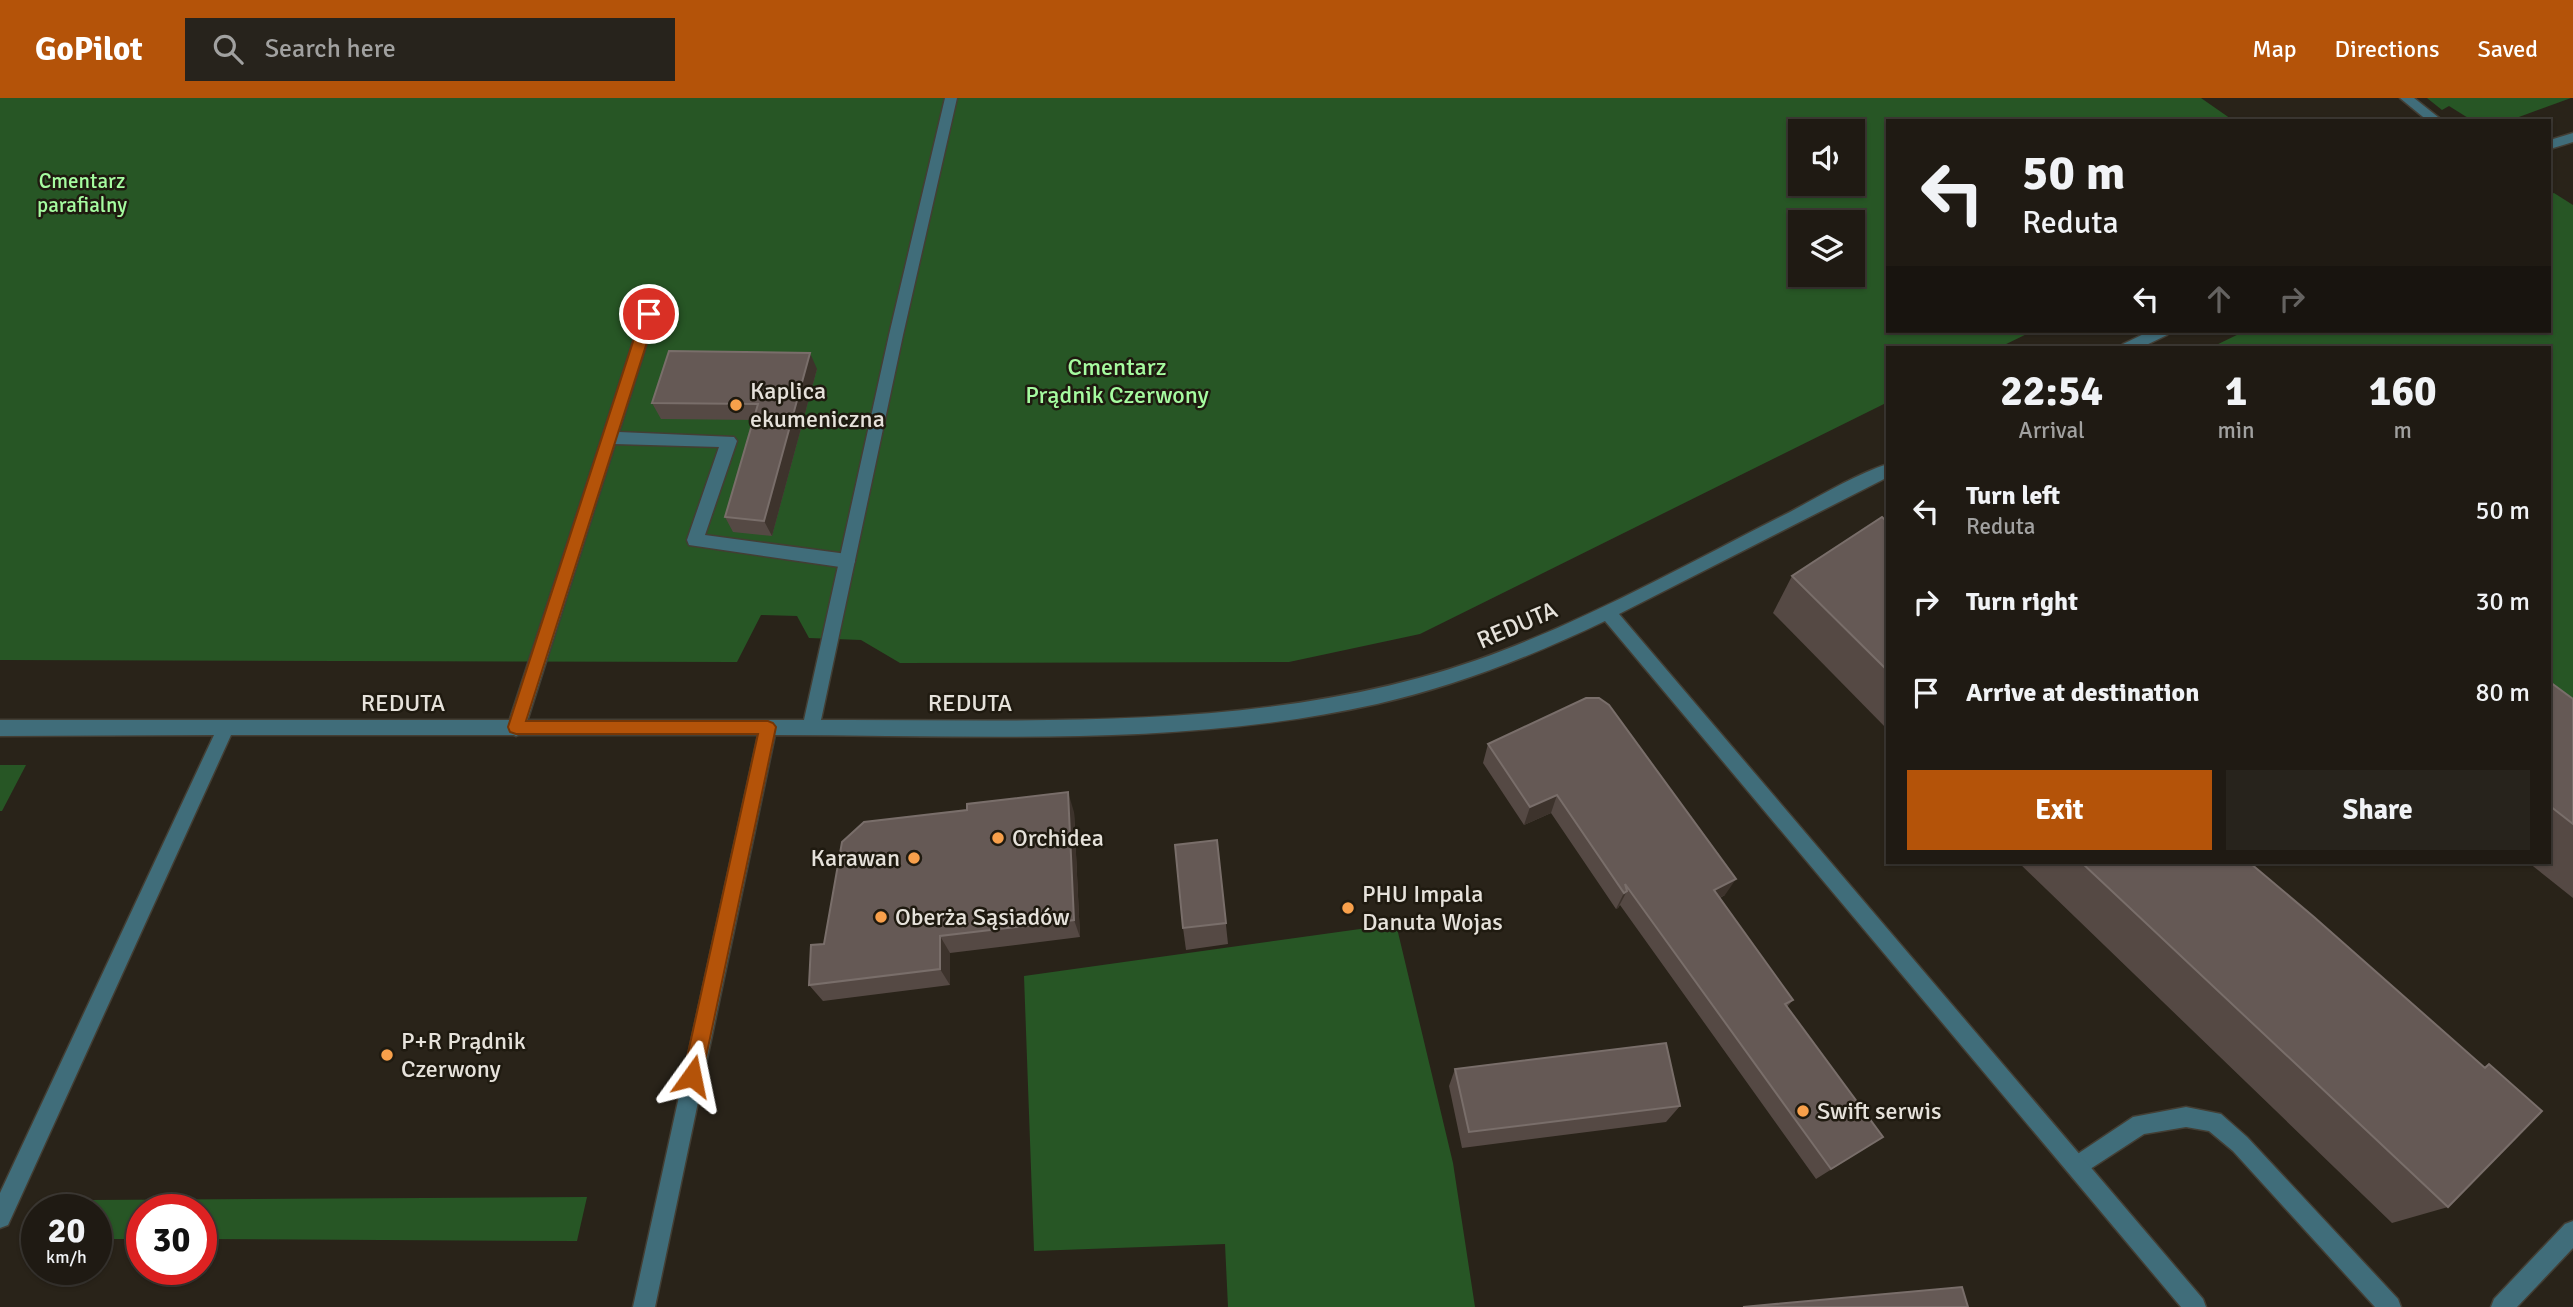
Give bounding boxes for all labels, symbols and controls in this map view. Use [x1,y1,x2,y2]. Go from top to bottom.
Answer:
search box [185,18,675,81]
text: GoPilot [35,29,143,70]
icon: search [209,30,247,68]
text: Search here [265,33,396,65]
text: Map [2252,34,2297,64]
text: Directions [2335,34,2440,64]
text: Saved [2478,34,2538,64]
map controls [1788,119,1865,287]
button: sound [1788,119,1865,196]
text: 50 m [2022,143,2125,203]
icon: left [1907,147,1998,238]
park label: Cmentarz parafialny [37,168,127,218]
text: Reduta [2022,203,2119,242]
button: layers [1788,210,1865,287]
icon: left [2127,280,2165,318]
icon: ahead [2200,280,2238,318]
icon: right [2273,280,2311,318]
pin [619,284,679,344]
icon: arrive [630,295,668,333]
park label: Cmentarz Prądnik Czerwony [1025,352,1209,410]
text: 22:54 [2000,366,2103,417]
text: 1 [2225,366,2247,417]
text: 160 [2369,366,2437,417]
place label: Kaplica ekumeniczna [750,376,885,434]
marker: Kaplica ekumeniczna [728,397,744,413]
text: Arrival [2019,416,2085,445]
text: min [2217,416,2255,445]
text: m [2394,416,2412,445]
text: Turn left [1966,480,2060,512]
icon: left [1907,492,1945,530]
text: 50 m [2475,495,2530,527]
text: Reduta [1966,512,2036,541]
icon: right [1907,583,1945,621]
text: Turn right [1966,586,2078,618]
text: 30 m [2475,586,2530,618]
street label: REDUTA [1472,595,1562,655]
icon: arrive [1907,674,1945,712]
text: Arrive at destination [1966,677,2199,709]
text: 80 m [2475,677,2530,709]
street label: REDUTA [361,688,446,718]
street label: REDUTA [928,688,1013,718]
button: Exit [1907,770,2212,850]
button: Share [2226,770,2530,850]
place label: Orchidea [1012,823,1104,853]
marker: Orchidea [990,830,1006,846]
place label: Karawan [811,843,900,873]
marker: Karawan [906,850,922,866]
place label: PHU Impala Danuta Wojas [1362,879,1503,937]
marker: PHU Impala Danuta Wojas [1340,900,1356,916]
place label: Oberża Sąsiadów [895,902,1070,932]
marker: Oberża Sąsiadów [873,909,889,925]
place label: P+R Prądnik Czerwony [401,1026,526,1084]
position arrow [655,1039,729,1113]
marker: P+R Prądnik Czerwony [379,1047,395,1063]
place label: Swift serwis [1817,1096,1941,1126]
marker: Swift serwis [1795,1103,1811,1119]
speed limit sign: 30 [126,1194,217,1285]
text: 20 [48,1209,85,1252]
text: km/h [46,1246,87,1268]

